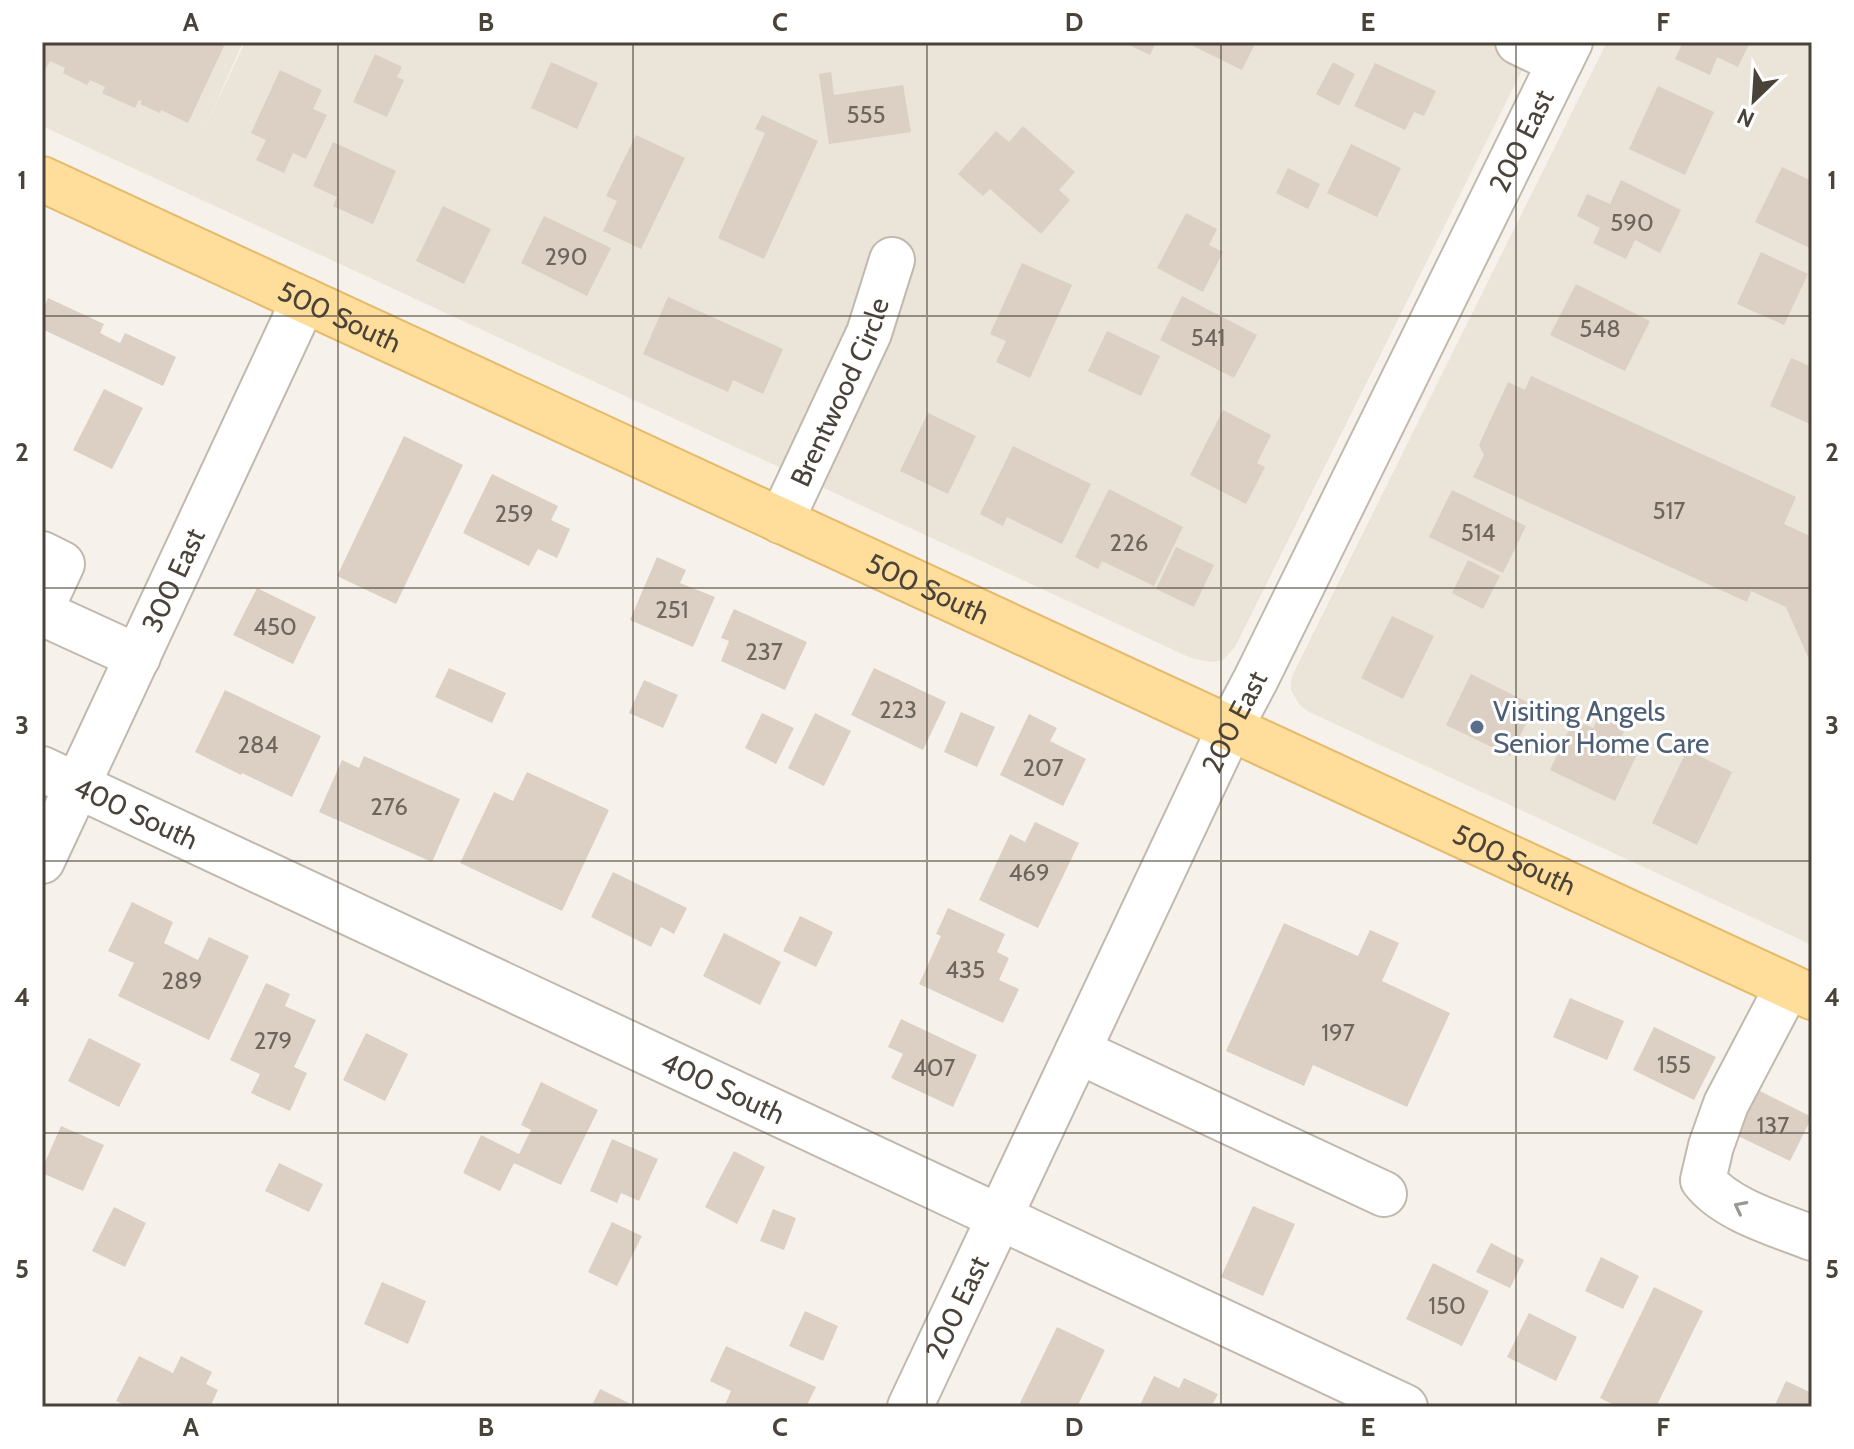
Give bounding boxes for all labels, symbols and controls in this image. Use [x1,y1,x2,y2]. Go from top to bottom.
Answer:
text: A [183,6,200,38]
text: B [478,6,494,38]
text: C [772,6,788,38]
text: D [1065,6,1083,38]
text: E [1361,6,1375,38]
text: F [1656,6,1670,38]
north arrow [1714,60,1794,140]
street label: 200 East [1482,84,1561,198]
house number: 555 [847,100,885,129]
text: N [1733,102,1759,133]
text: 1 [17,164,27,196]
text: 1 [1827,164,1837,196]
house number: 590 [1610,208,1654,237]
house number: 290 [545,242,587,271]
street label: 500 South [273,274,407,360]
street label: Brentwood Circle [783,294,896,492]
house number: 548 [1579,314,1621,343]
house number: 541 [1191,323,1225,352]
text: 2 [15,436,29,468]
text: 2 [1825,436,1839,468]
house number: 517 [1653,496,1685,525]
house number: 259 [494,499,534,528]
house number: 514 [1461,518,1495,547]
street label: 300 East [134,523,212,637]
house number: 226 [1110,528,1148,557]
street label: 500 South [861,545,995,631]
house number: 251 [655,595,689,624]
house number: 450 [253,612,297,641]
house number: 237 [745,637,783,666]
street label: 200 East [1194,665,1274,778]
place label: Visiting Angels Senior Home Care [1493,694,1709,760]
house number: 223 [879,695,917,724]
text: 3 [15,709,29,741]
text: 3 [1825,709,1839,741]
marker: Visiting Angels Senior Home Care [1468,718,1486,736]
house number: 284 [238,730,279,759]
house number: 207 [1022,753,1064,782]
street label: 400 South [69,770,203,857]
house number: 276 [370,792,408,821]
street label: 500 South [1447,816,1581,902]
house number: 469 [1008,858,1050,887]
house number: 435 [945,955,985,984]
house number: 289 [162,966,202,995]
text: 4 [14,981,30,1013]
text: 4 [1824,981,1840,1013]
house number: 197 [1321,1018,1355,1047]
house number: 279 [254,1026,292,1055]
street label: 400 South [656,1044,790,1131]
house number: 155 [1657,1050,1691,1079]
house number: 407 [913,1053,955,1082]
house number: 137 [1757,1111,1789,1140]
one-way arrow [1734,1201,1749,1217]
street label: 200 East [918,1250,996,1365]
text: 5 [15,1253,29,1285]
text: 5 [1825,1253,1839,1285]
house number: 150 [1428,1291,1466,1320]
text: A [183,1411,200,1443]
text: B [478,1411,494,1443]
text: C [772,1411,788,1443]
text: D [1065,1411,1083,1443]
text: E [1361,1411,1375,1443]
text: F [1656,1411,1670,1443]

